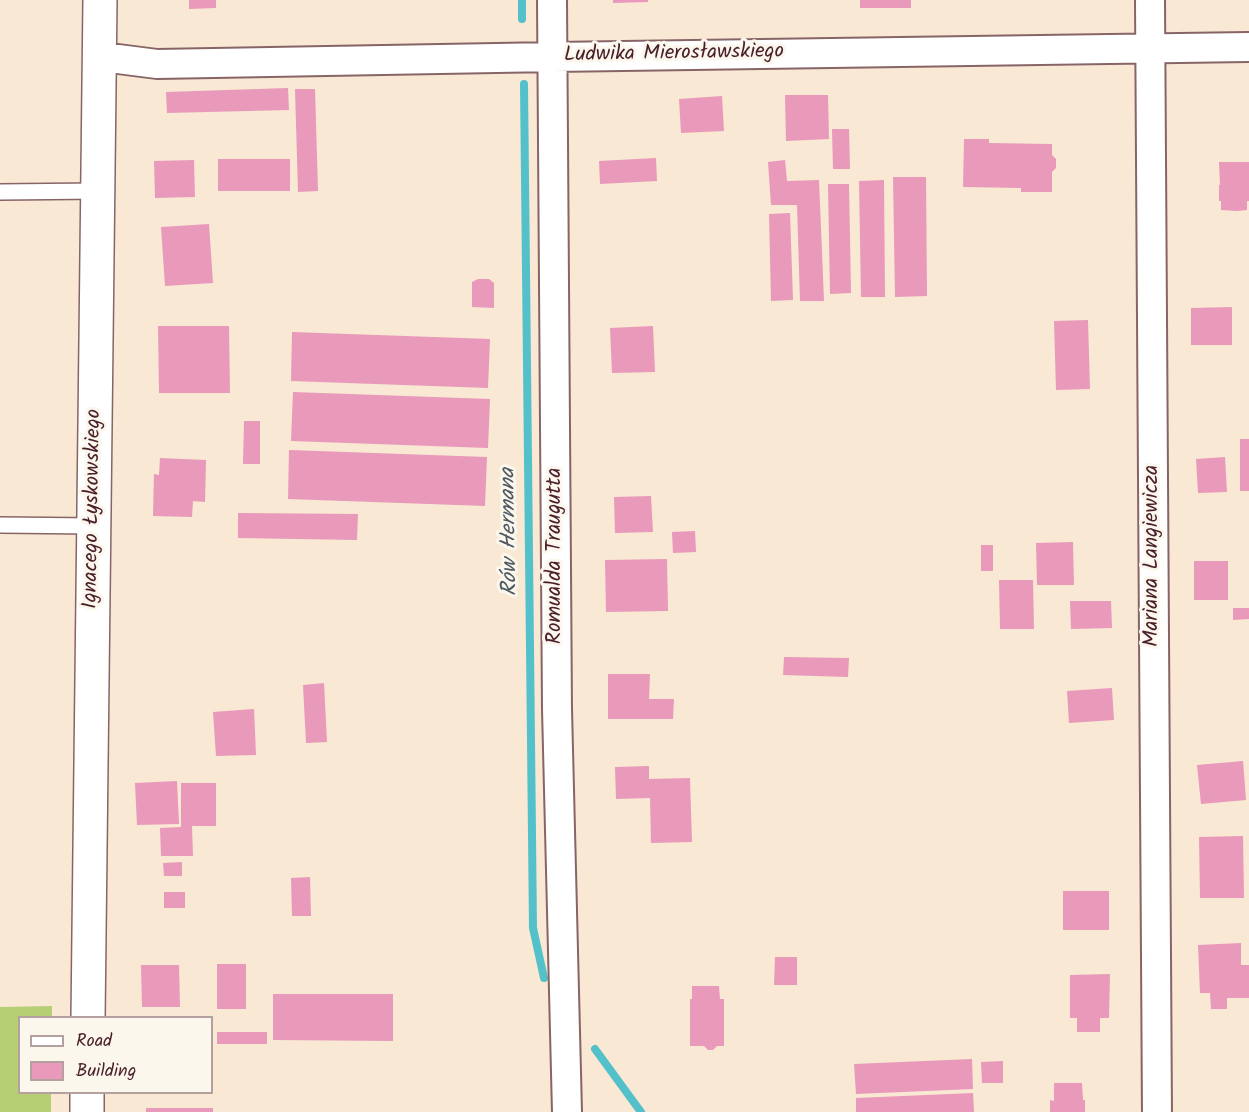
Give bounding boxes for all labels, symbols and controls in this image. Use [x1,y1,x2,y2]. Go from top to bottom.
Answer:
street label: Ludwika Mierosławskiego [564,40,784,70]
street label: Ignacego Łyskowskiego [80,409,108,609]
street label: Mariana Langiewicza [1140,465,1166,647]
water label: Rów Hermana [497,468,525,596]
street label: Romualda Traugutta [543,468,569,644]
legend [18,1016,213,1094]
text: Road [76,1027,112,1056]
text: Building [76,1057,136,1086]

